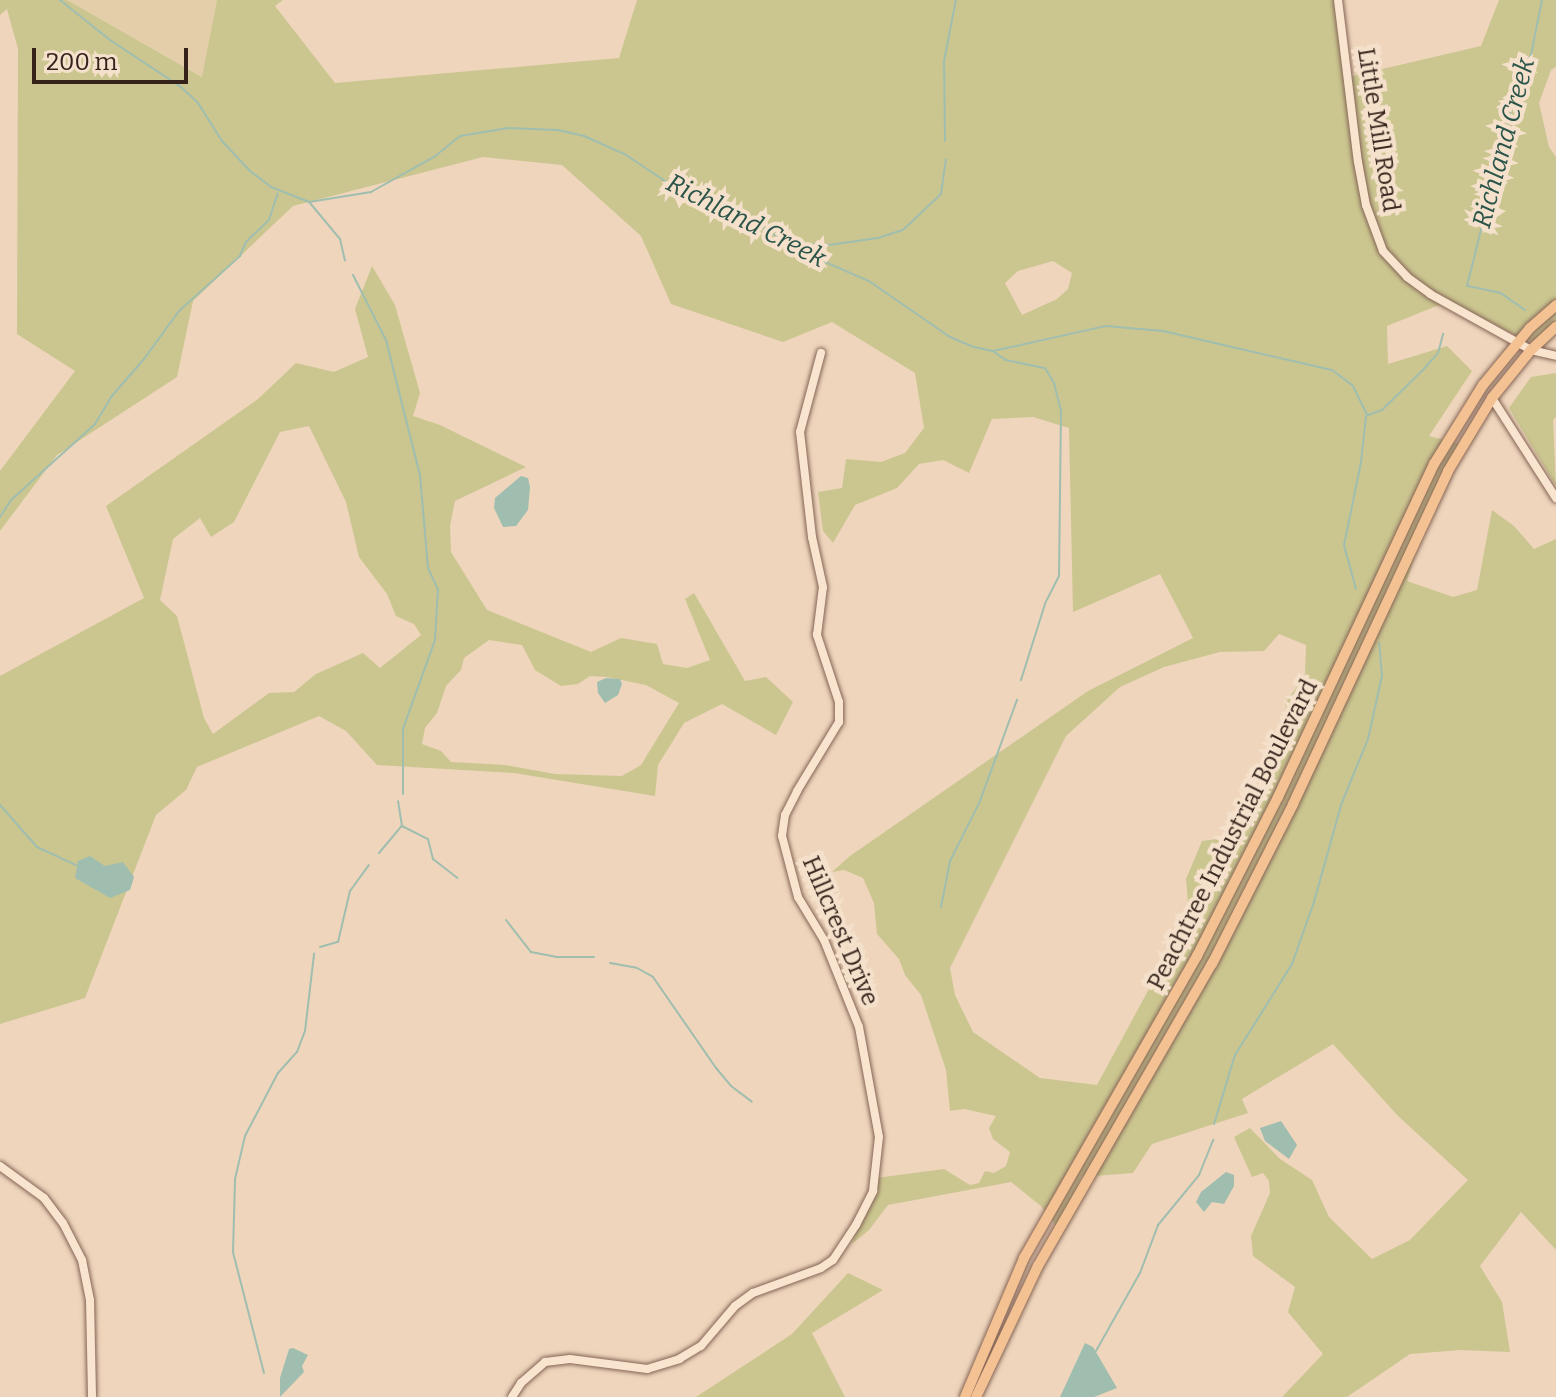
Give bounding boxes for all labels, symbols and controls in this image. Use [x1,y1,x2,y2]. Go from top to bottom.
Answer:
scale bar [36,32,192,82]
street label: Little Mill Road [1351,46,1405,214]
text: 200 m [46,48,118,76]
water label: Richland Creek [1466,54,1542,232]
water label: Richland Creek [661,167,831,275]
street label: Peachtree Industrial Boulevard [1142,675,1324,995]
street label: Hillcrest Drive [796,852,884,1010]

